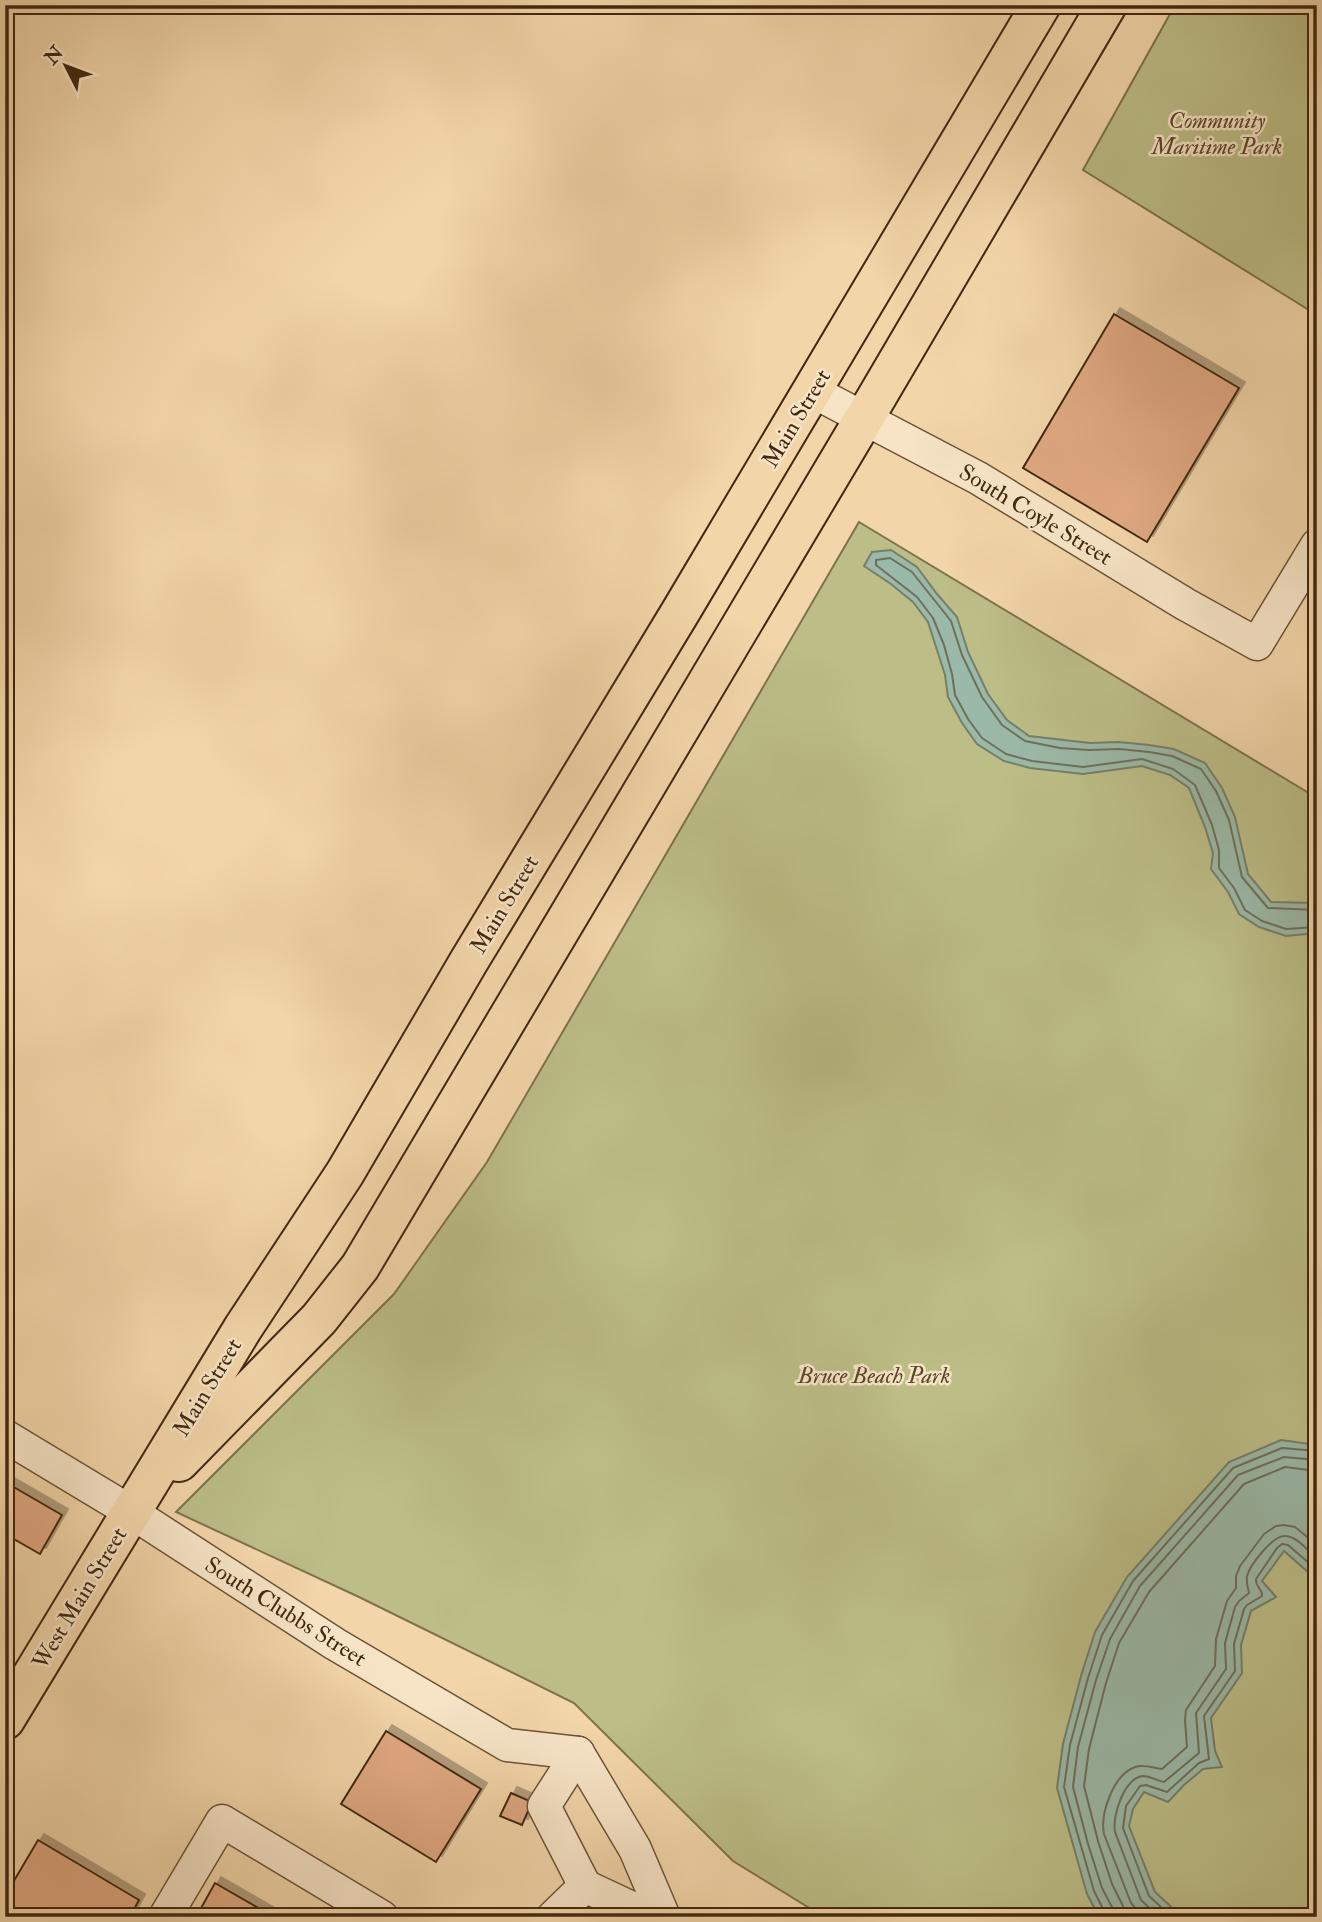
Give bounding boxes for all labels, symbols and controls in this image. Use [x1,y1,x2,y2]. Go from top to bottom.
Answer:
north arrow [32,32,102,102]
text: N [39,40,69,70]
park label: Community Maritime Park [1150,106,1282,161]
street label: Main Street [756,364,837,473]
street label: South Coyle Street [954,457,1118,572]
street label: Main Street [464,850,545,959]
street label: Main Street [167,1333,248,1442]
park label: Bruce Beach Park [797,1361,950,1390]
street label: West Main Street [25,1522,133,1676]
street label: South Clubbs Street [199,1550,372,1673]

